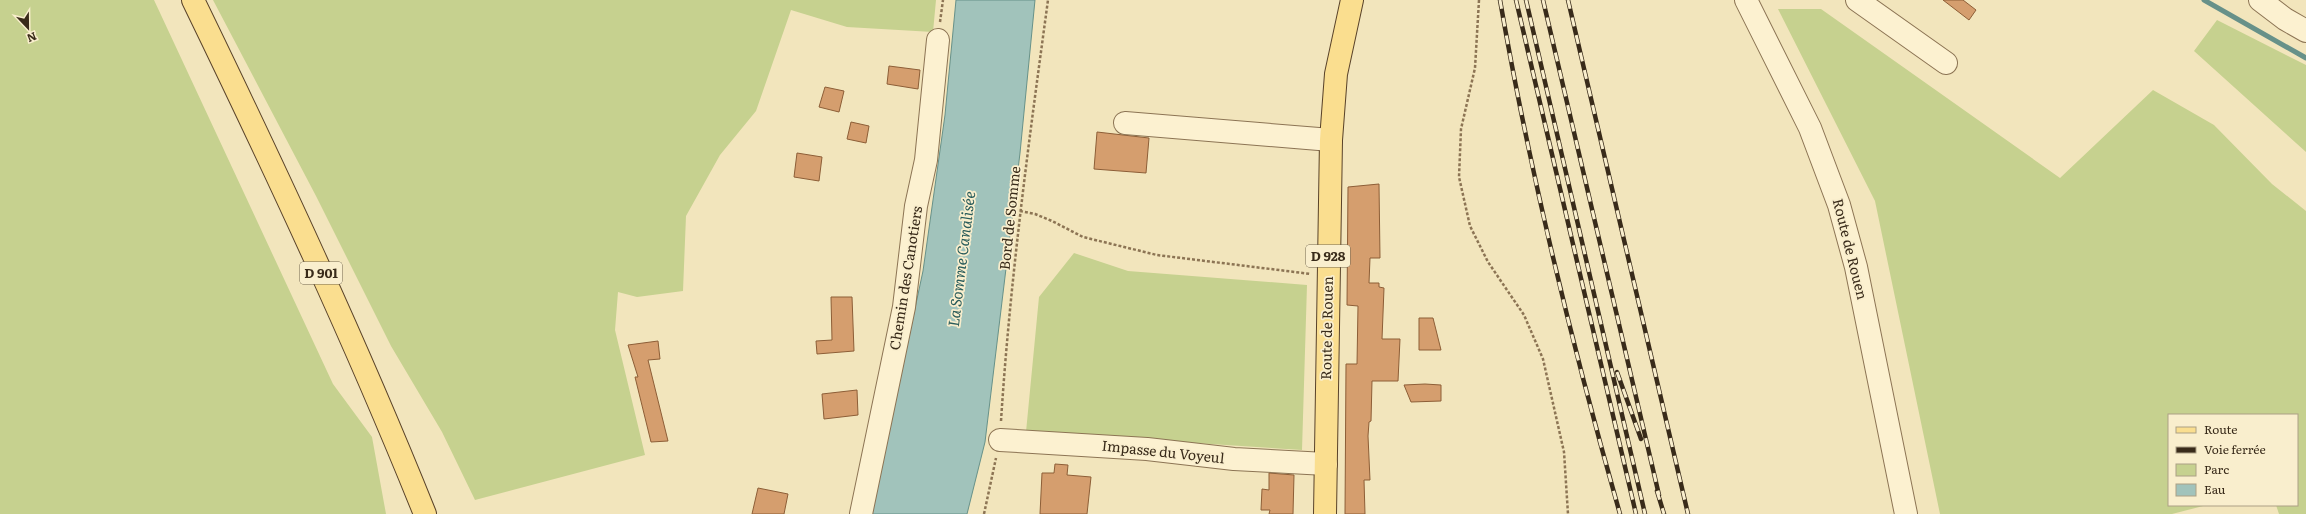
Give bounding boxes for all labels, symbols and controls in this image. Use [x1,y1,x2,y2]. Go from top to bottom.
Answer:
north arrow [8,8,48,48]
text: N [25,29,39,47]
street label: Bord de Somme [994,165,1024,271]
water label: La Somme Canalisée [941,190,980,328]
street label: Route de Rouen [1829,196,1873,301]
street label: Chemin des Canotiers [884,204,926,351]
road number: D 928 [1306,245,1350,267]
road number: D 901 [300,262,342,284]
street label: Route de Rouen [1315,276,1337,380]
legend [2168,414,2298,506]
text: Route [2204,420,2238,438]
street label: Impasse du Voyeul [1101,435,1226,467]
text: Voie ferrée [2204,440,2266,458]
text: Parc [2204,460,2229,478]
text: Eau [2204,480,2226,498]

